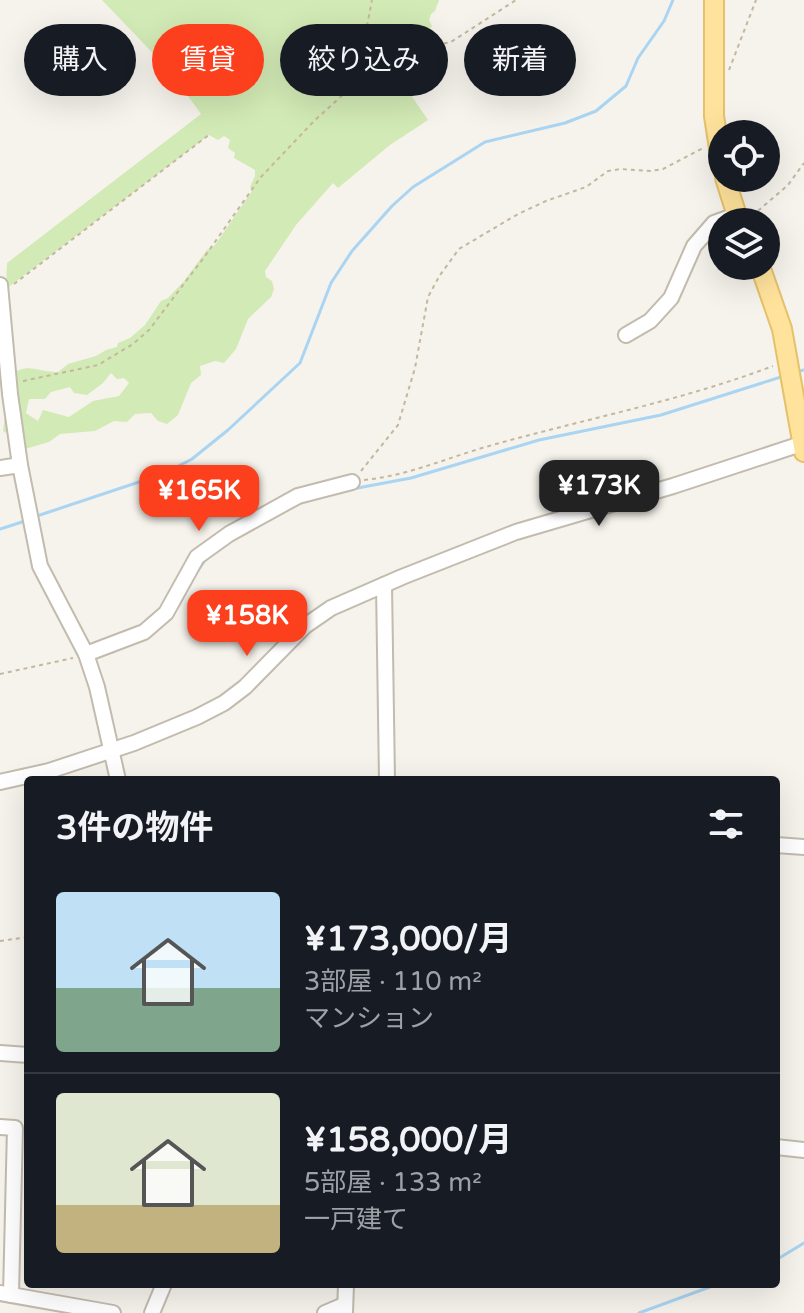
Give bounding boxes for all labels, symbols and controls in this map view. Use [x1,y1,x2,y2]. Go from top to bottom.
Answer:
chip: 購入 [24,24,136,96]
chip: 賃貸 [152,24,264,96]
chip: 絞り込み [280,24,448,96]
chip: 新着 [464,24,576,96]
map controls [708,120,780,280]
button: locate [708,120,780,192]
button: layers [708,208,780,280]
pin: ¥173K [543,460,655,528]
pin: ¥165K [143,465,255,533]
text: ¥173K [557,470,641,501]
text: ¥165K [157,475,241,506]
pin: ¥158K [191,590,303,658]
text: ¥158K [205,600,289,631]
icon: filters [704,802,748,846]
text: 3件の物件 [56,808,213,849]
text: ¥173,000/月 [304,919,512,960]
icon: home [120,924,216,1020]
text: 3部屋 · 110 m² [304,966,482,997]
text: マンション [304,1003,434,1034]
text: ¥158,000/月 [304,1120,512,1161]
icon: home [120,1125,216,1221]
text: 5部屋 · 133 m² [304,1167,482,1198]
text: 一戸建て [304,1204,408,1235]

